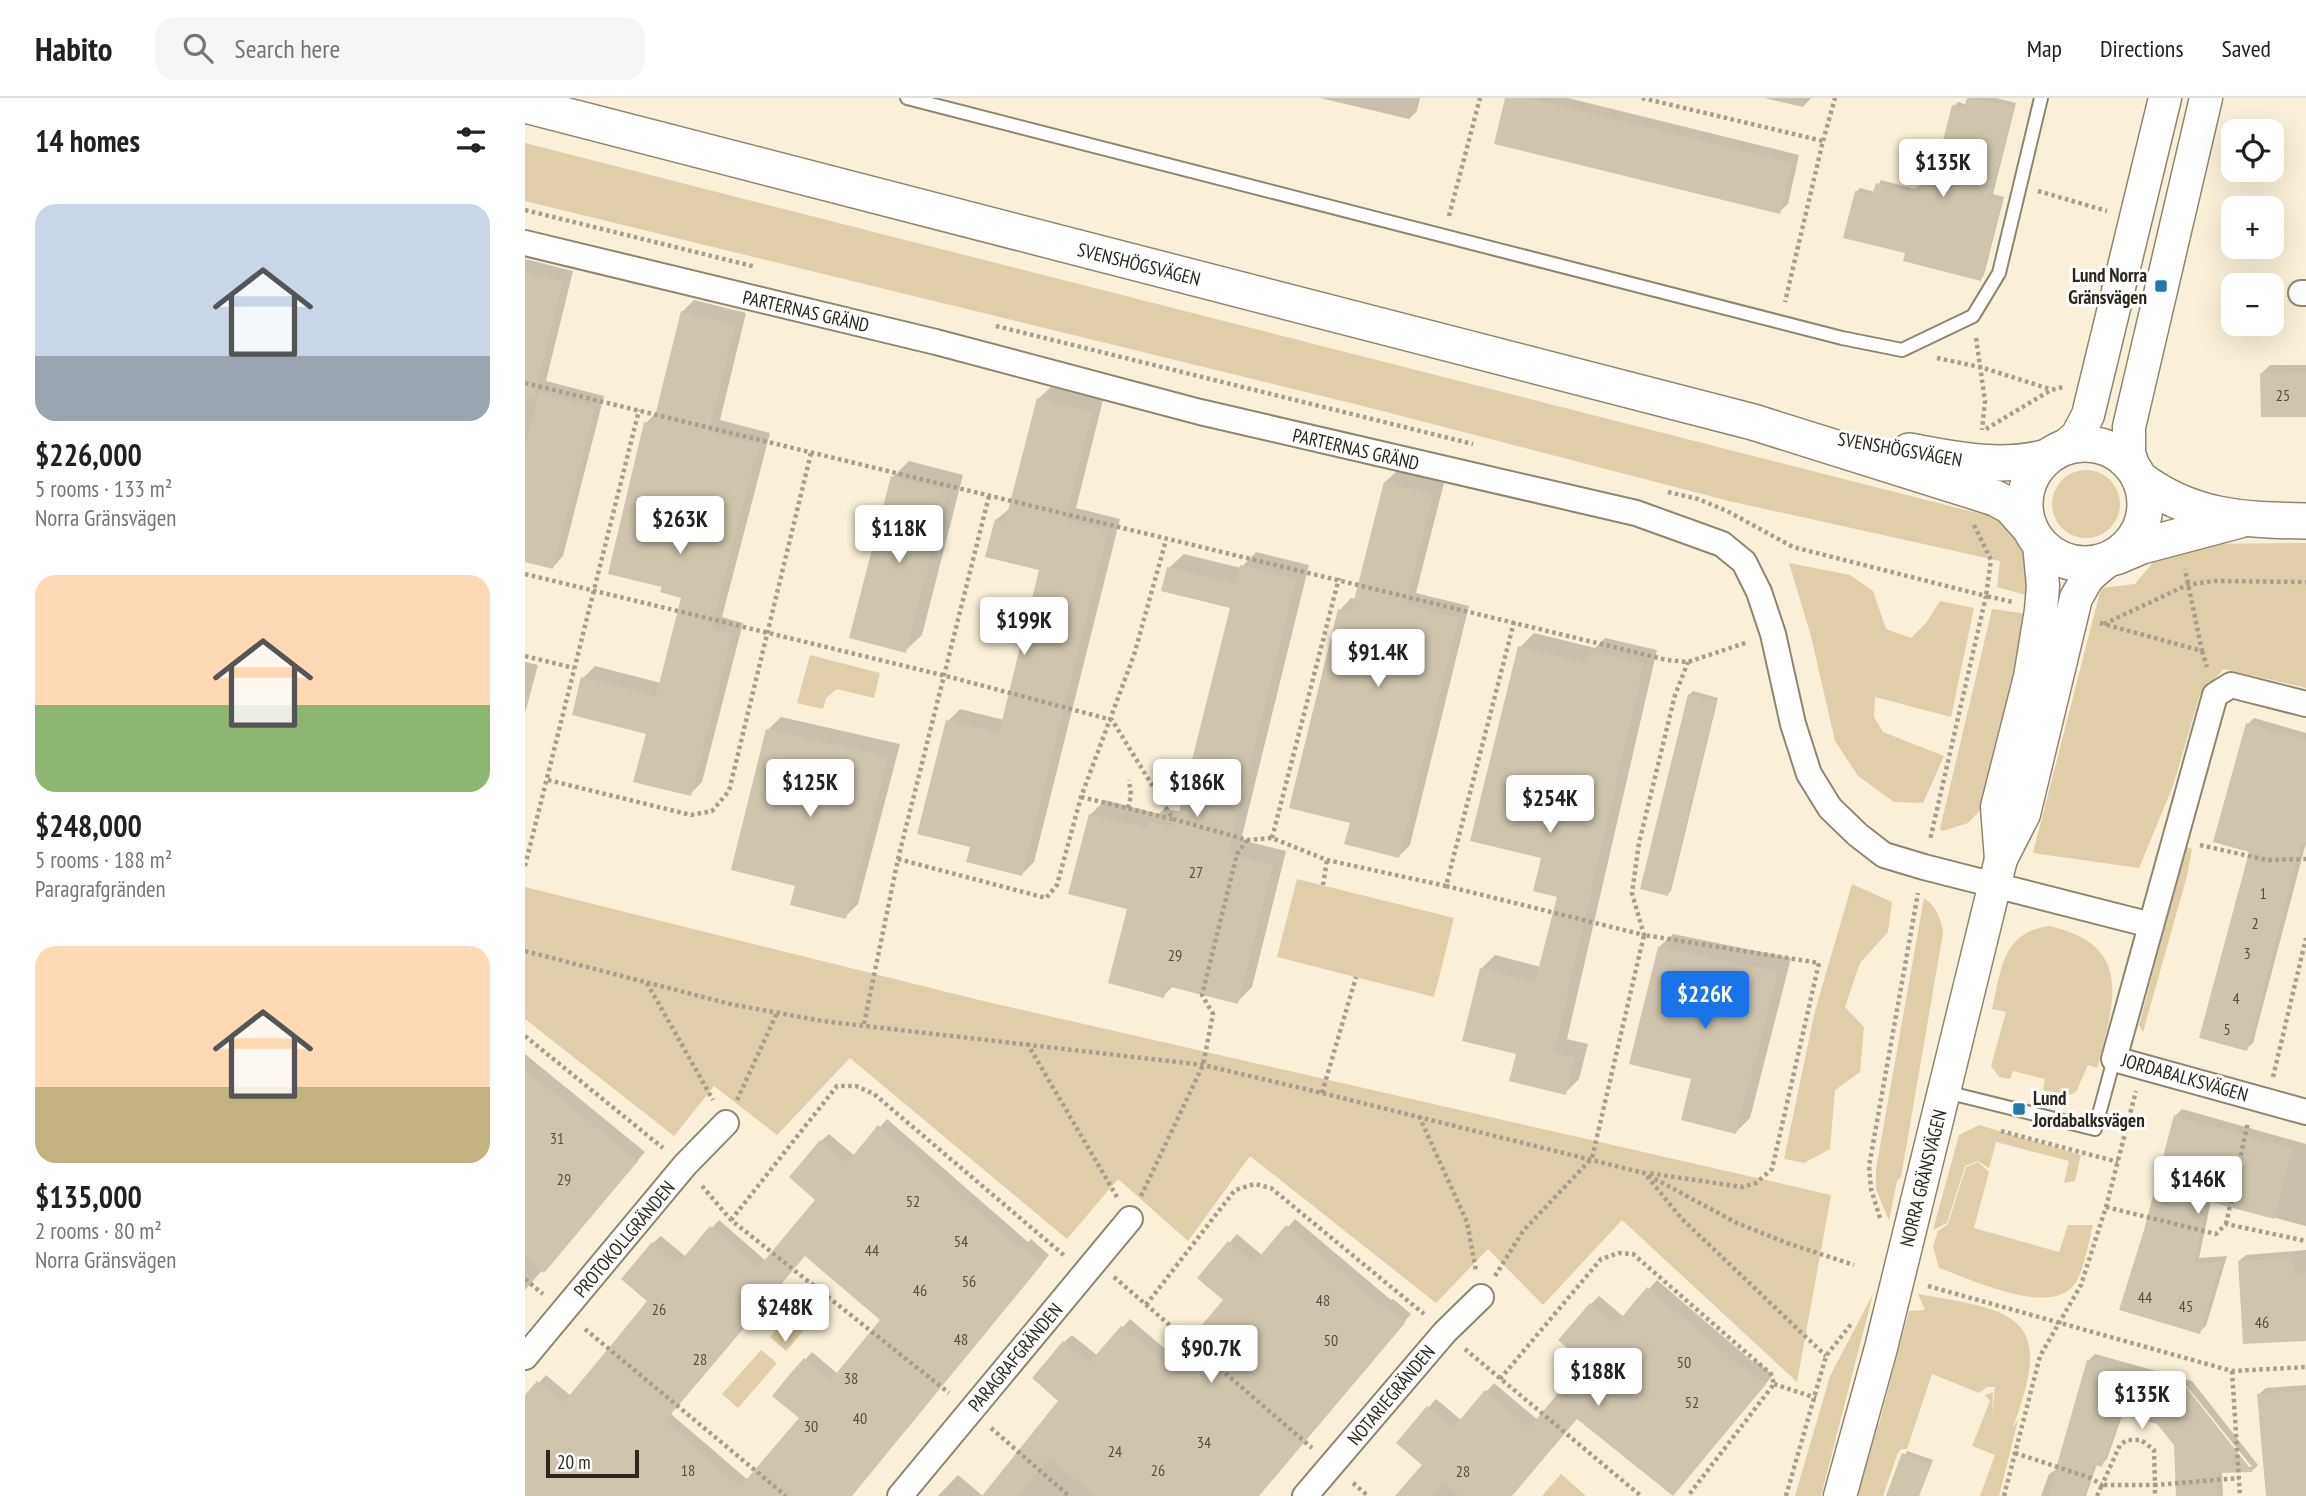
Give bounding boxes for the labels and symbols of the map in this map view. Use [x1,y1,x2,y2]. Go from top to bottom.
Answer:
pin: $135K [1894,140,1992,199]
street label: SVENSHÖGSVÄGEN [1075,237,1203,291]
place label: Lund Norra Gränsvägen [2068,263,2147,309]
marker: Lund Norra Gränsvägen [2153,278,2169,294]
street label: PARTERNAS GRÄND [740,285,872,337]
house number: 25 [2276,385,2290,405]
street label: PARTERNAS GRÄND [1290,423,1422,475]
street label: SVENSHÖGSVÄGEN [1836,426,1964,472]
pin: $263K [631,496,729,556]
pin: $118K [850,505,948,565]
pin: $199K [975,598,1073,657]
pin: $91.4K [1321,630,1435,689]
pin: $125K [761,760,859,819]
pin: $186K [1148,760,1246,819]
pin: $254K [1501,776,1599,835]
house number: 27 [1189,862,1203,882]
house number: 1 [2259,883,2267,903]
house number: 2 [2251,913,2259,933]
house number: 3 [2243,943,2251,963]
house number: 29 [1168,945,1182,965]
pin: $226K [1656,972,1754,1031]
house number: 4 [2232,988,2240,1008]
house number: 5 [2223,1019,2231,1039]
street label: JORDABALKSVÄGEN [2118,1047,2251,1107]
place label: Lund Jordabalksvägen [2032,1086,2145,1132]
marker: Lund Jordabalksvägen [2011,1101,2027,1117]
street label: NORRA GRÄNSVÄGEN [1894,1107,1952,1249]
house number: 31 [550,1128,564,1148]
pin: $146K [2149,1156,2247,1216]
house number: 29 [557,1169,571,1189]
street label: PROTOKOLLGRÄNDEN [568,1176,680,1302]
house number: 52 [906,1191,920,1211]
house number: 54 [954,1231,968,1251]
house number: 44 [865,1240,879,1260]
house number: 56 [962,1271,976,1291]
house number: 46 [913,1280,927,1300]
pin: $248K [736,1284,834,1344]
house number: 44 [2138,1287,2152,1307]
house number: 48 [1316,1290,1330,1310]
house number: 45 [2179,1296,2193,1316]
street label: PARAGRAFGRÄNDEN [963,1298,1067,1416]
house number: 26 [652,1299,666,1319]
house number: 46 [2255,1312,2269,1332]
pin: $90.7K [1154,1326,1268,1385]
house number: 48 [954,1329,968,1349]
house number: 50 [1324,1330,1338,1350]
street label: NOTARIEGRÄNDEN [1342,1340,1440,1450]
pin: $188K [1549,1348,1647,1408]
house number: 28 [693,1349,707,1369]
house number: 50 [1677,1352,1691,1372]
house number: 38 [844,1368,858,1388]
pin: $135K [2093,1372,2191,1431]
house number: 52 [1685,1392,1699,1412]
house number: 40 [853,1408,867,1428]
house number: 30 [804,1416,818,1436]
house number: 34 [1197,1432,1211,1452]
house number: 24 [1108,1441,1122,1461]
scale bar [546,1447,639,1479]
house number: 18 [681,1460,695,1480]
house number: 26 [1151,1460,1165,1480]
house number: 28 [1456,1461,1470,1481]

